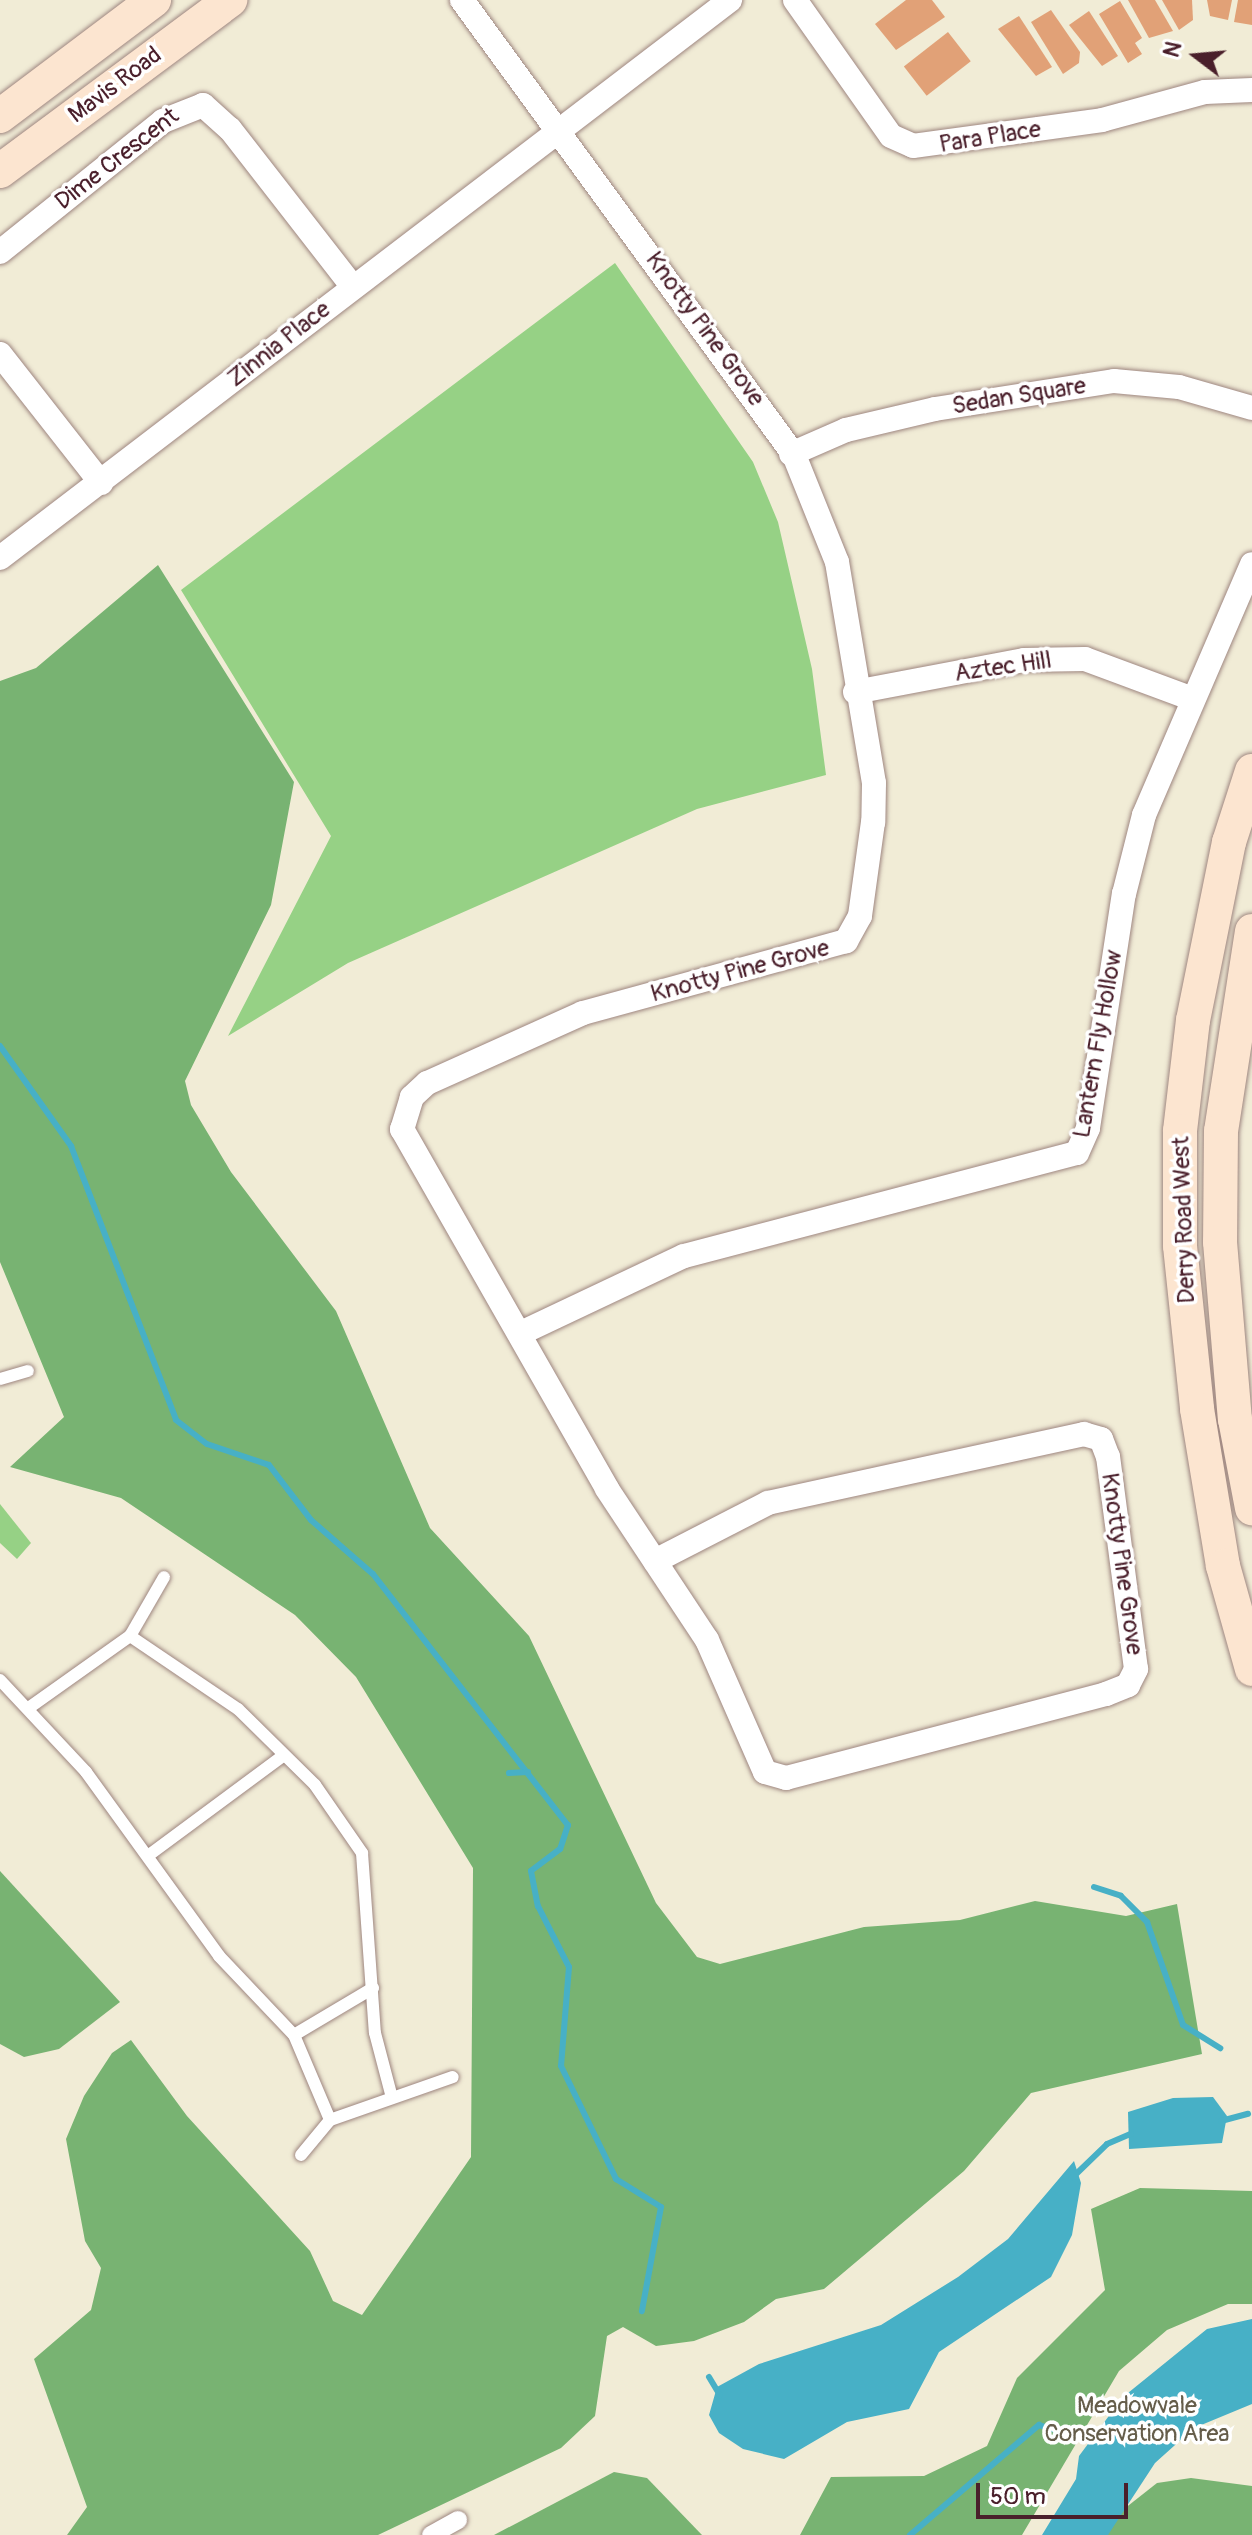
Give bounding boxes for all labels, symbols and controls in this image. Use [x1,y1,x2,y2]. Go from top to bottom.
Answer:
north arrow [1156,16,1236,96]
text: N [1157,38,1188,60]
street label: Mavis Road [63,41,167,129]
street label: Dime Crescent [49,102,185,216]
street label: Para Place [937,115,1043,159]
street label: Knotty Pine Grove [639,246,771,412]
street label: Zinnia Place [222,295,336,393]
street label: Sedan Square [950,371,1088,421]
street label: Aztec Hill [953,646,1053,688]
street label: Knotty Pine Grove [648,933,832,1009]
street label: Lantern Fly Hollow [1067,948,1129,1140]
street label: Derry Road West [1167,1136,1201,1304]
street label: Knotty Pine Grove [1095,1471,1149,1657]
park label: Meadowvale Conservation Area [1045,2392,1229,2448]
scale bar [980,2467,1132,2517]
text: 50 m [990,2482,1046,2511]

